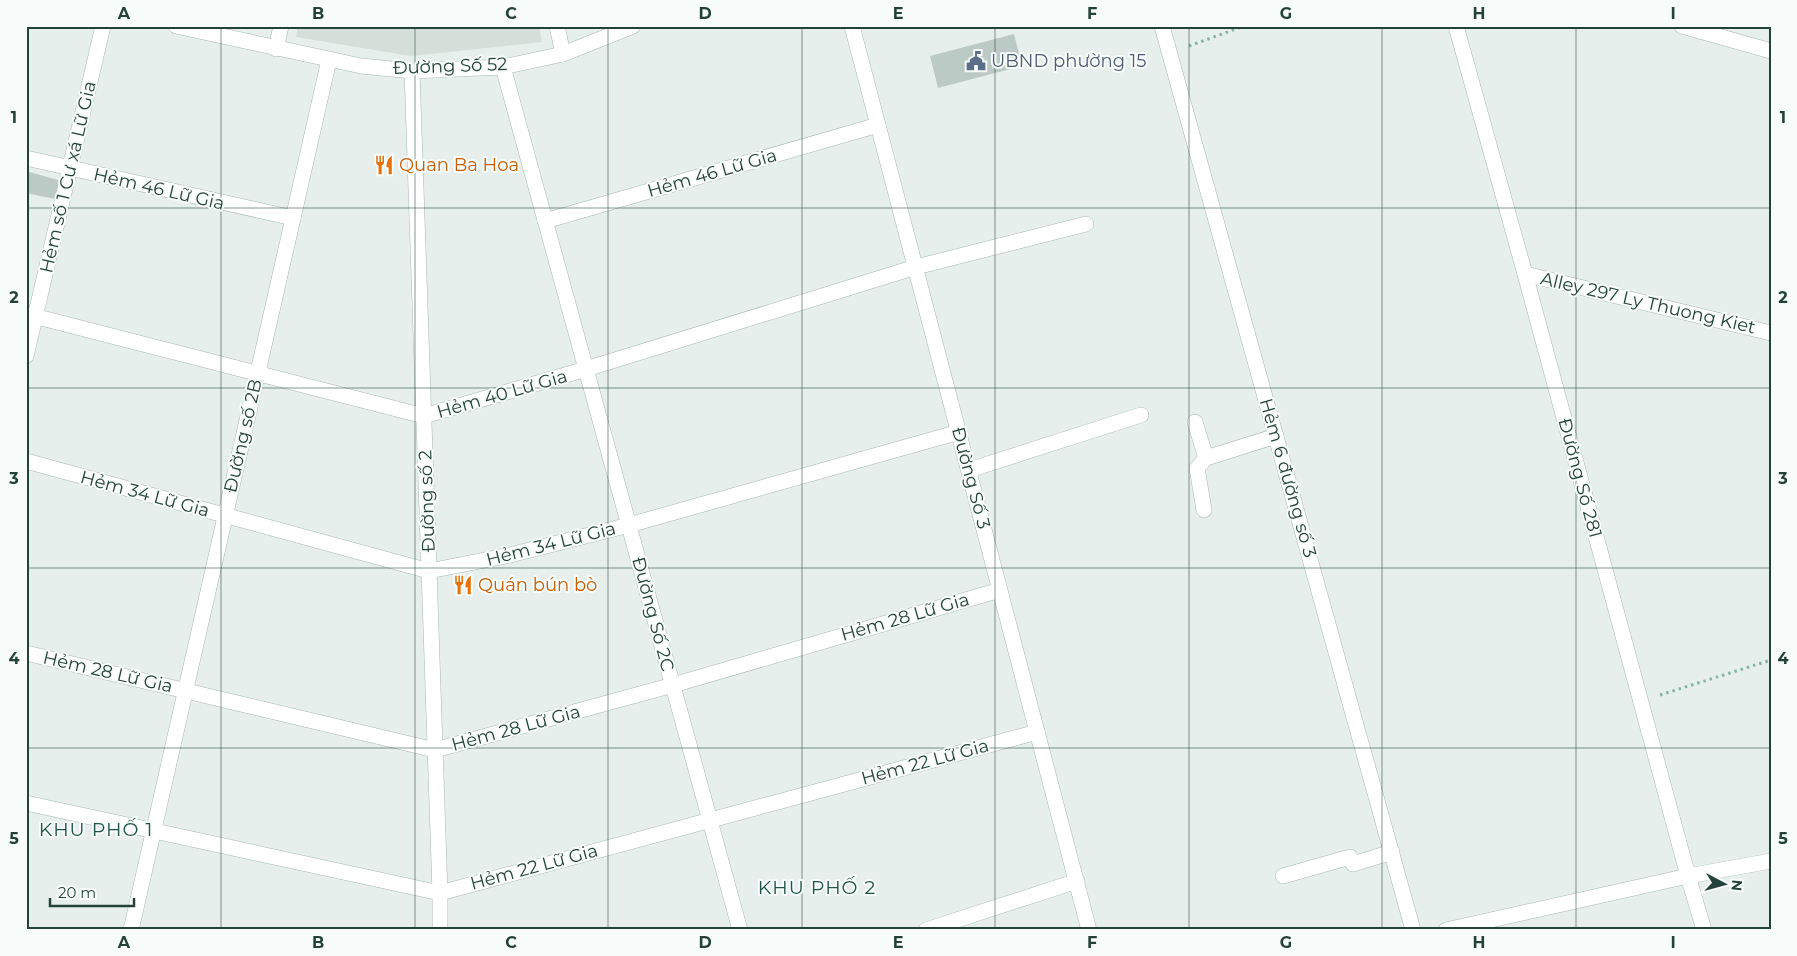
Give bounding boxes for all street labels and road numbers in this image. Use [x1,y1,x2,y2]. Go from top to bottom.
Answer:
street label: Đường Số 52 [392,53,508,79]
street label: Hẻm số 1 Cư xá Lữ Gia [35,79,101,275]
street label: Hẻm 46 Lữ Gia [645,144,779,202]
street label: Hẻm 46 Lữ Gia [91,163,227,215]
street label: Alley 297 Ly Thuong Kiet [1538,268,1758,338]
street label: Hẻm 40 Lữ Gia [434,365,570,423]
street label: Đường số 2B [219,377,267,495]
street label: Hẻm 6 đường số 3 [1255,396,1321,560]
street label: Đường Số 281 [1554,416,1606,540]
street label: Đường Số 3 [947,425,995,531]
street label: Đường số 2 [414,449,440,553]
street label: Hẻm 34 Lữ Gia [78,466,212,522]
street label: Hẻm 34 Lữ Gia [484,517,618,571]
street label: Đường Số 2C [627,554,679,674]
street label: Hẻm 28 Lữ Gia [838,588,972,646]
street label: Hẻm 28 Lữ Gia [41,646,175,698]
street label: Hẻm 28 Lữ Gia [449,700,583,756]
street label: Hẻm 22 Lữ Gia [859,734,991,790]
street label: Hẻm 22 Lữ Gia [468,839,600,895]

